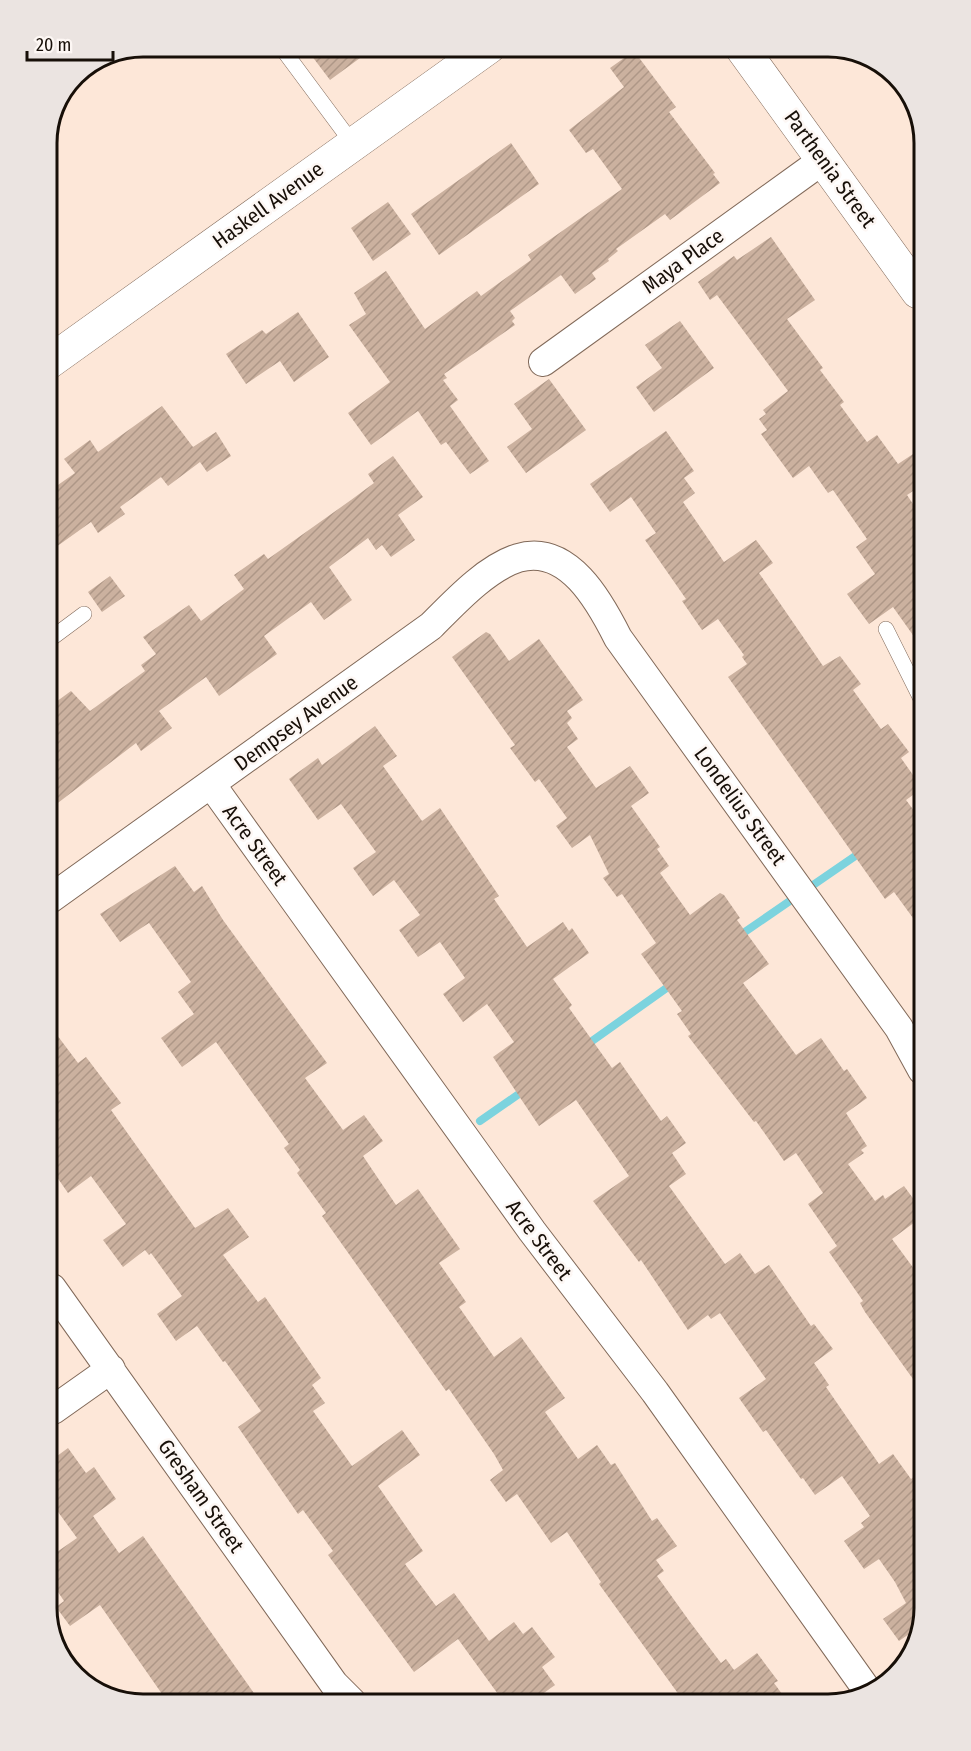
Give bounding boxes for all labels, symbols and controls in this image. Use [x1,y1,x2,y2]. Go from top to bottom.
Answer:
scale bar [27,24,112,62]
text: 20 m [36,34,71,56]
street label: Parthenia Street [779,105,881,233]
street label: Haskell Avenue [207,156,329,254]
street label: Maya Place [637,223,729,299]
street label: Dempsey Avenue [229,669,363,777]
street label: Londelius Street [688,742,792,870]
street label: Acre Street [217,799,293,891]
street label: Acre Street [500,1195,578,1285]
street label: Gresham Street [152,1434,250,1558]

